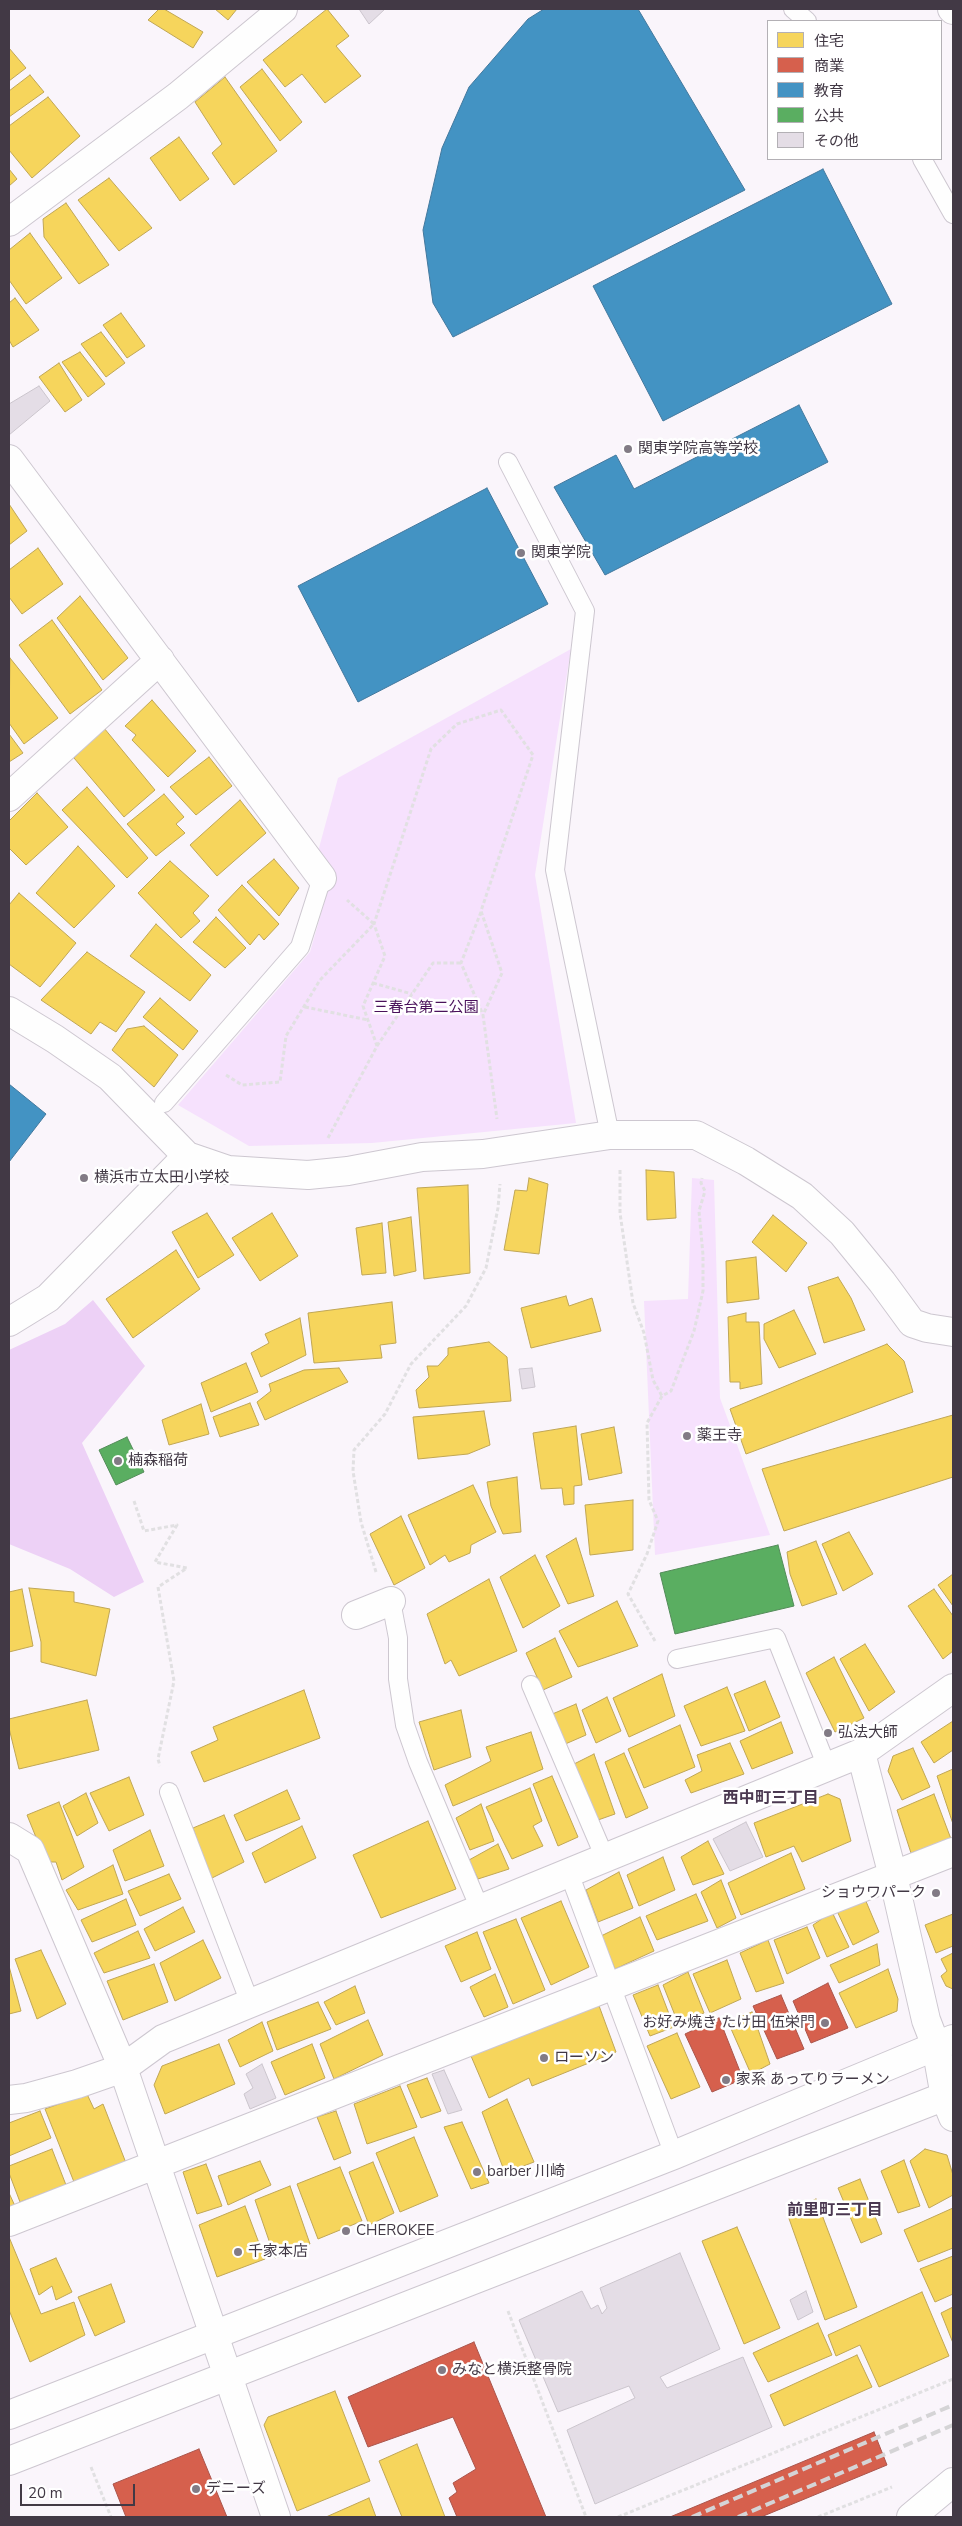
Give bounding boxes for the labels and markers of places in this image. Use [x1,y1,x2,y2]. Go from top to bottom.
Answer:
place label: 関東学院高等学校 [638,440,758,458]
marker: 関東学院高等学校 [622,443,634,455]
place label: 関東学院 [531,544,591,562]
marker: 関東学院 [515,547,527,559]
place label: 横浜市立太田小学校 [94,1169,229,1187]
marker: 横浜市立太田小学校 [78,1172,90,1184]
place label: 薬王寺 [697,1427,742,1445]
marker: 薬王寺 [681,1430,693,1442]
place label: 楠森稲荷 [128,1452,188,1470]
marker: 楠森稲荷 [112,1455,124,1467]
place label: 弘法大師 [838,1724,898,1742]
marker: 弘法大師 [822,1727,834,1739]
place label: ショウワパーク [821,1884,926,1902]
marker: ショウワパーク [930,1887,942,1899]
place label: お好み焼き たけ田 伍栄門 [642,2014,815,2032]
marker: お好み焼き たけ田 伍栄門 [819,2017,831,2029]
place label: ローソン [554,2049,614,2067]
marker: ローソン [538,2052,550,2064]
place label: 家系 あってりラーメン [736,2071,890,2089]
marker: 家系 あってりラーメン [720,2074,732,2086]
place label: barber 川崎 [487,2163,565,2181]
marker: barber 川崎 [471,2166,483,2178]
place label: CHEROKEE [356,2222,435,2240]
marker: CHEROKEE [340,2225,352,2237]
place label: 千家本店 [248,2243,308,2261]
marker: 千家本店 [232,2246,244,2258]
place label: みなと横浜整骨院 [452,2361,572,2379]
marker: みなと横浜整骨院 [436,2364,448,2376]
place label: デニーズ [206,2480,266,2498]
marker: デニーズ [190,2483,202,2495]

